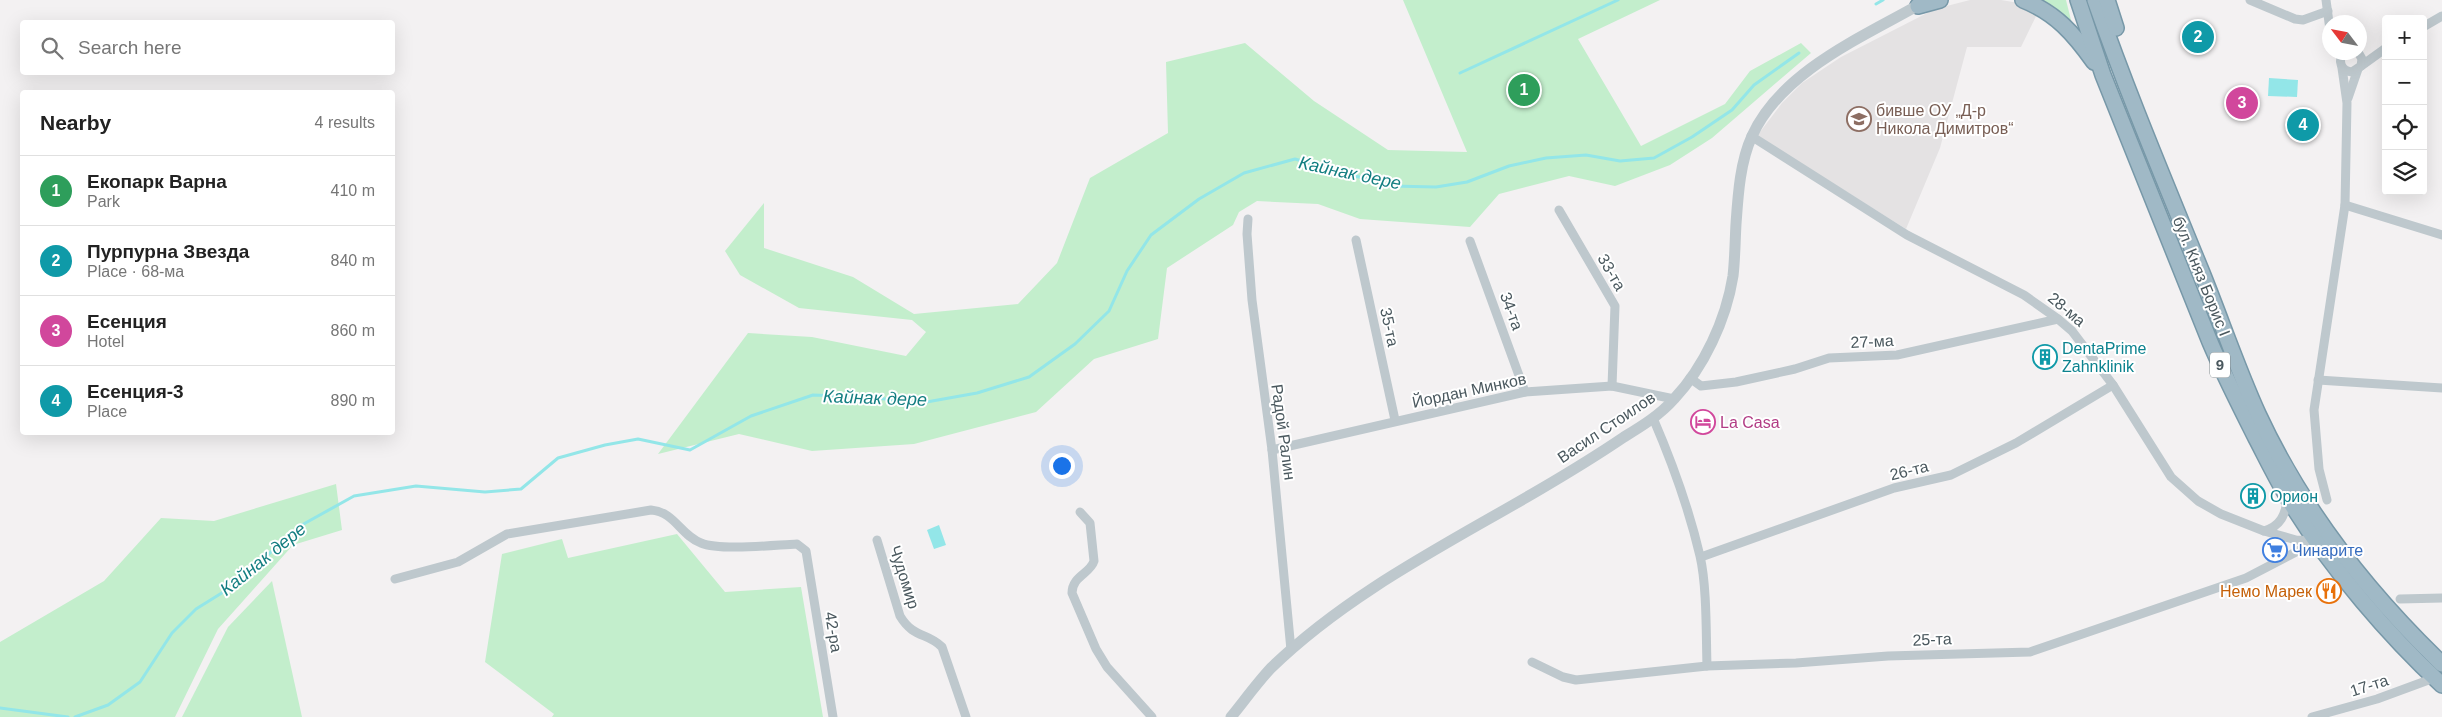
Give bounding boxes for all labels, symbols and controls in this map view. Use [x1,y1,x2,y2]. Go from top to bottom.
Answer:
north arrow [2322,15,2367,60]
map controls [2382,15,2427,195]
button: + [2382,15,2427,60]
pin: 2 [2182,18,2214,56]
search box [20,20,395,75]
icon: search [38,34,66,62]
text: Search here [78,37,182,58]
button: − [2382,60,2427,105]
pin: 1 [1508,71,1540,109]
pin: 3 [2226,84,2258,122]
place label: бивше ОУ „Д-р Никола Димитров“ [1876,102,2014,137]
button: locate [2382,105,2427,150]
school or university icon: бивше ОУ „Д-р Никола Димитров“ [1846,106,1872,132]
pin: 4 [2287,106,2319,144]
text: Nearby [40,111,111,134]
text: 4 results [315,114,375,131]
button: layers [2382,150,2427,195]
water label: Кайнак дере [1297,152,1403,194]
text: Екопарк Варна [87,171,227,192]
text: 1 [52,182,60,199]
text: 410 m [331,182,375,199]
text: Park [87,193,120,210]
street label: бул. Княз Борис I [2170,214,2233,338]
text: Пурпурна Звезда [87,241,249,262]
street label: 33-та [1594,251,1629,294]
text: 2 [52,252,60,269]
text: 840 m [331,252,375,269]
text: Place · 68-ма [87,263,184,280]
street label: 28-ма [2045,289,2089,330]
street label: 34-та [1497,290,1526,333]
street label: 35-та [1377,306,1402,348]
text: Есенция [87,311,167,332]
text: 3 [52,322,60,339]
text: 860 m [331,322,375,339]
street label: 27-ма [1850,332,1894,351]
text: Hotel [87,333,124,350]
place label: DentaPrime Zahnklinik [2062,340,2147,375]
building icon: DentaPrime Zahnklinik [2032,344,2058,370]
road number: 9 [2210,352,2230,378]
street label: Йордан Минков [1410,369,1528,411]
text: Есенция-3 [87,381,184,402]
street label: Радой Ралин [1268,383,1299,481]
water label: Кайнак дере [823,386,927,410]
street label: Васил Стоилов [1554,389,1658,466]
text: 4 [52,392,60,409]
text: 890 m [331,392,375,409]
text: Place [87,403,127,420]
hotel icon: La Casa [1690,409,1716,435]
place label: La Casa [1720,414,1780,431]
your location [1049,453,1075,479]
street label: 26-та [1888,457,1930,483]
building icon: Орион [2240,483,2266,509]
place label: Орион [2270,488,2318,505]
water label: Кайнак дере [216,518,310,600]
supermarket icon: Чинарите [2262,537,2288,563]
place label: Чинарите [2292,542,2363,559]
street label: Чудомир [886,544,923,611]
restaurant icon: Немо Марек [2316,578,2342,604]
place label: Немо Марек [2220,583,2313,600]
street label: 42-ра [822,611,845,654]
street label: 25-та [1912,630,1952,649]
street label: 17-та [2348,671,2391,700]

